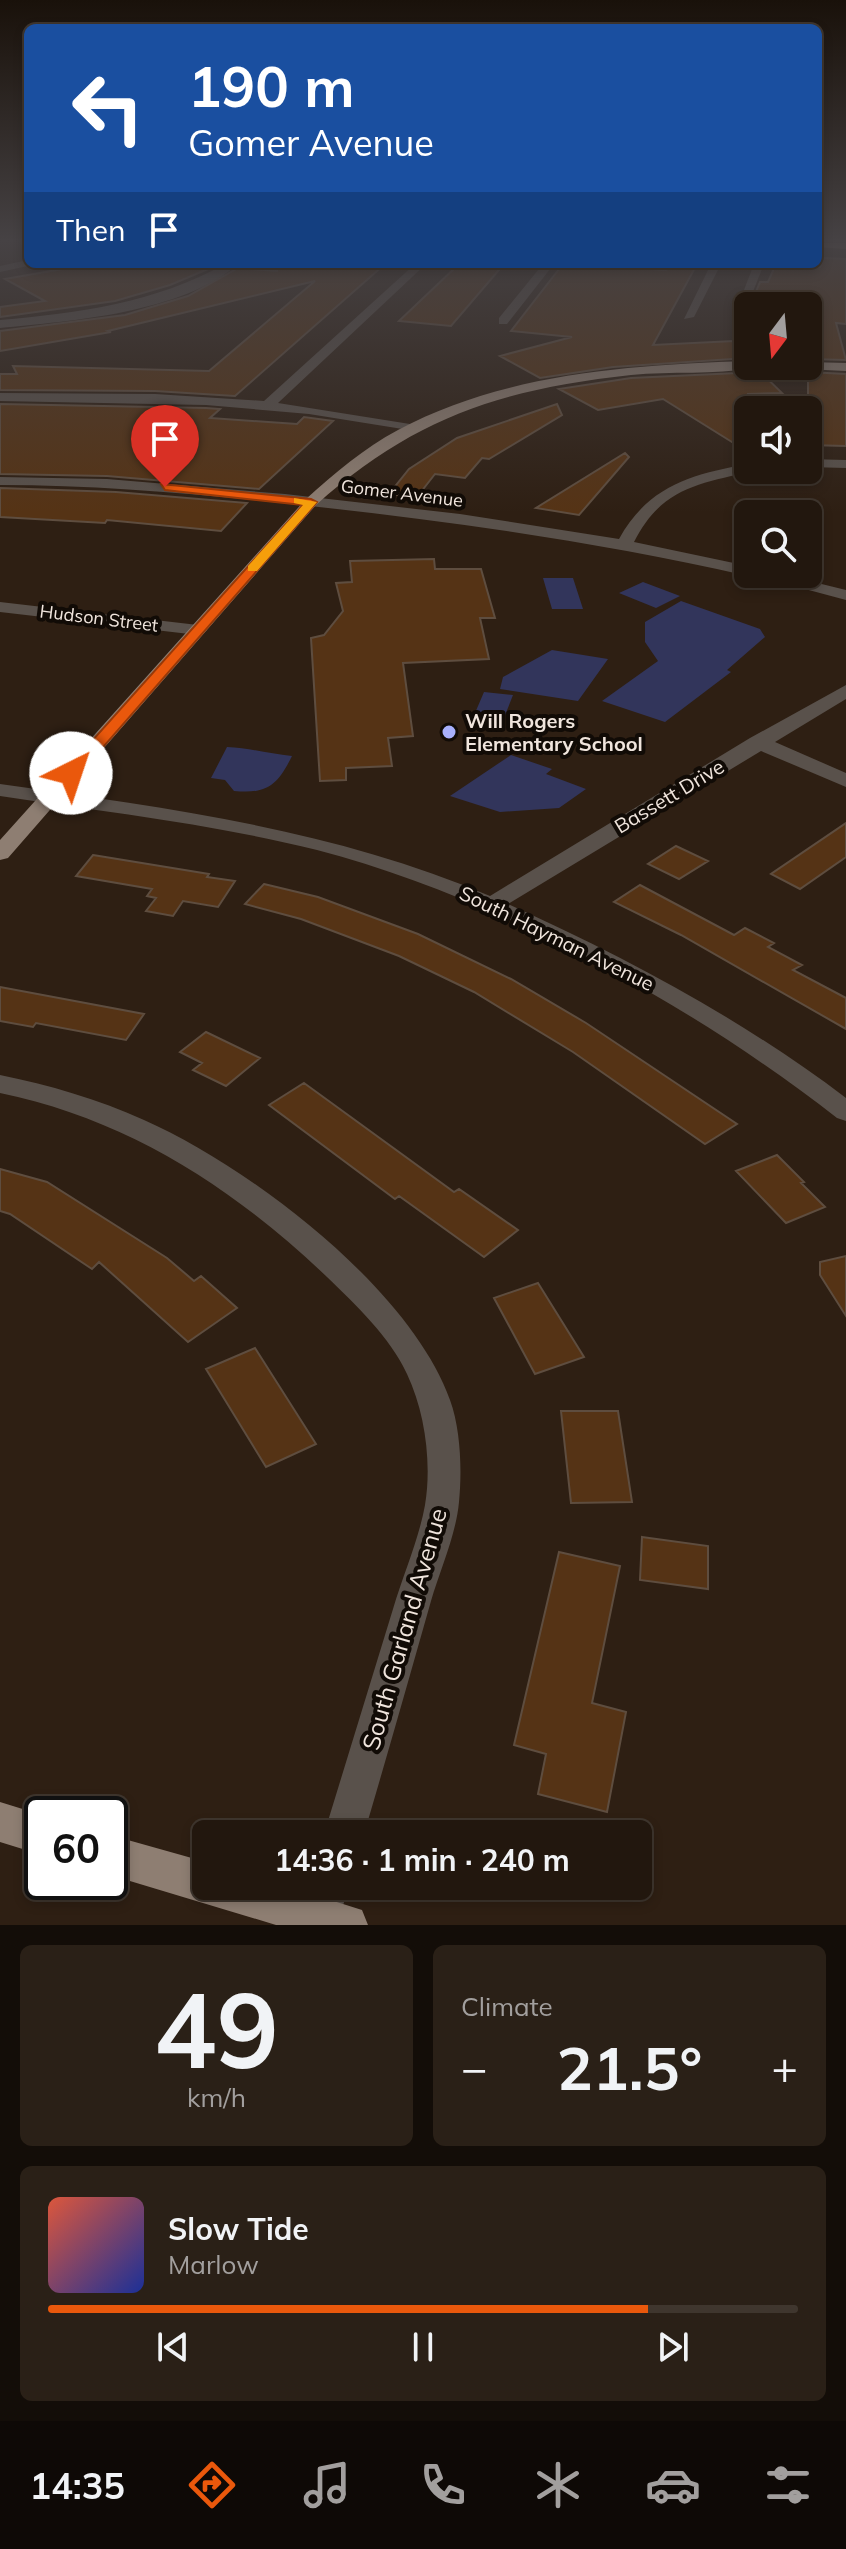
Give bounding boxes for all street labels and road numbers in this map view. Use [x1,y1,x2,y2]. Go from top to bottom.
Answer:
street label: Gomer Avenue [340,474,464,512]
street label: Hudson Street [38,599,160,637]
street label: Bassett Drive [610,753,728,839]
street label: South Hayman Avenue [456,880,658,996]
street label: South Garland Avenue [355,1505,453,1753]

